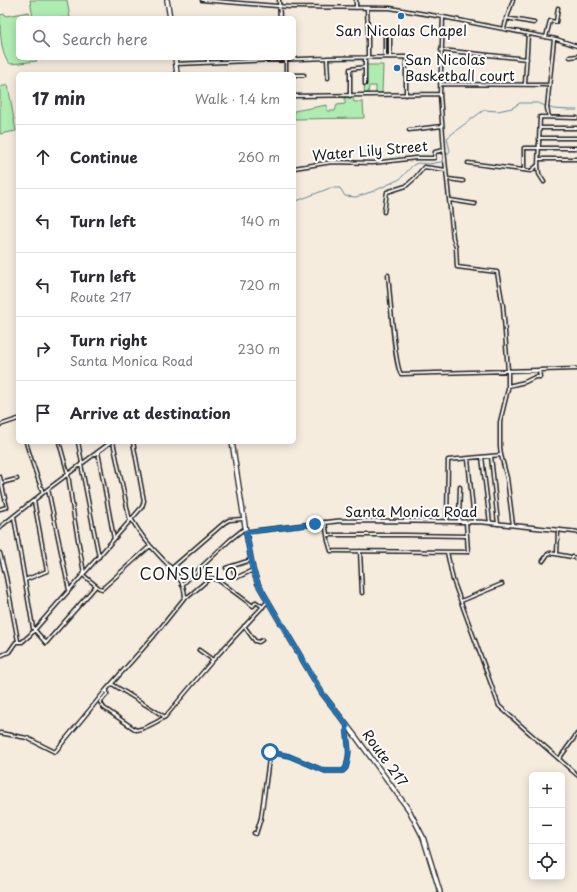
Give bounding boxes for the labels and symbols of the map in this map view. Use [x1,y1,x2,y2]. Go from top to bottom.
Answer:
marker: San Nicolas Chapel [396,11,406,21]
place label: San Nicolas Chapel [335,20,467,41]
place label: San Nicolas Basketball court [405,49,515,86]
marker: San Nicolas Basketball court [392,63,402,73]
street label: Water Lily Street [311,135,429,166]
street label: Santa Monica Road [345,501,477,522]
route end [306,515,324,533]
district label: CONSUELO [139,561,239,585]
street label: Route 217 [357,725,414,791]
route start [261,743,279,761]

